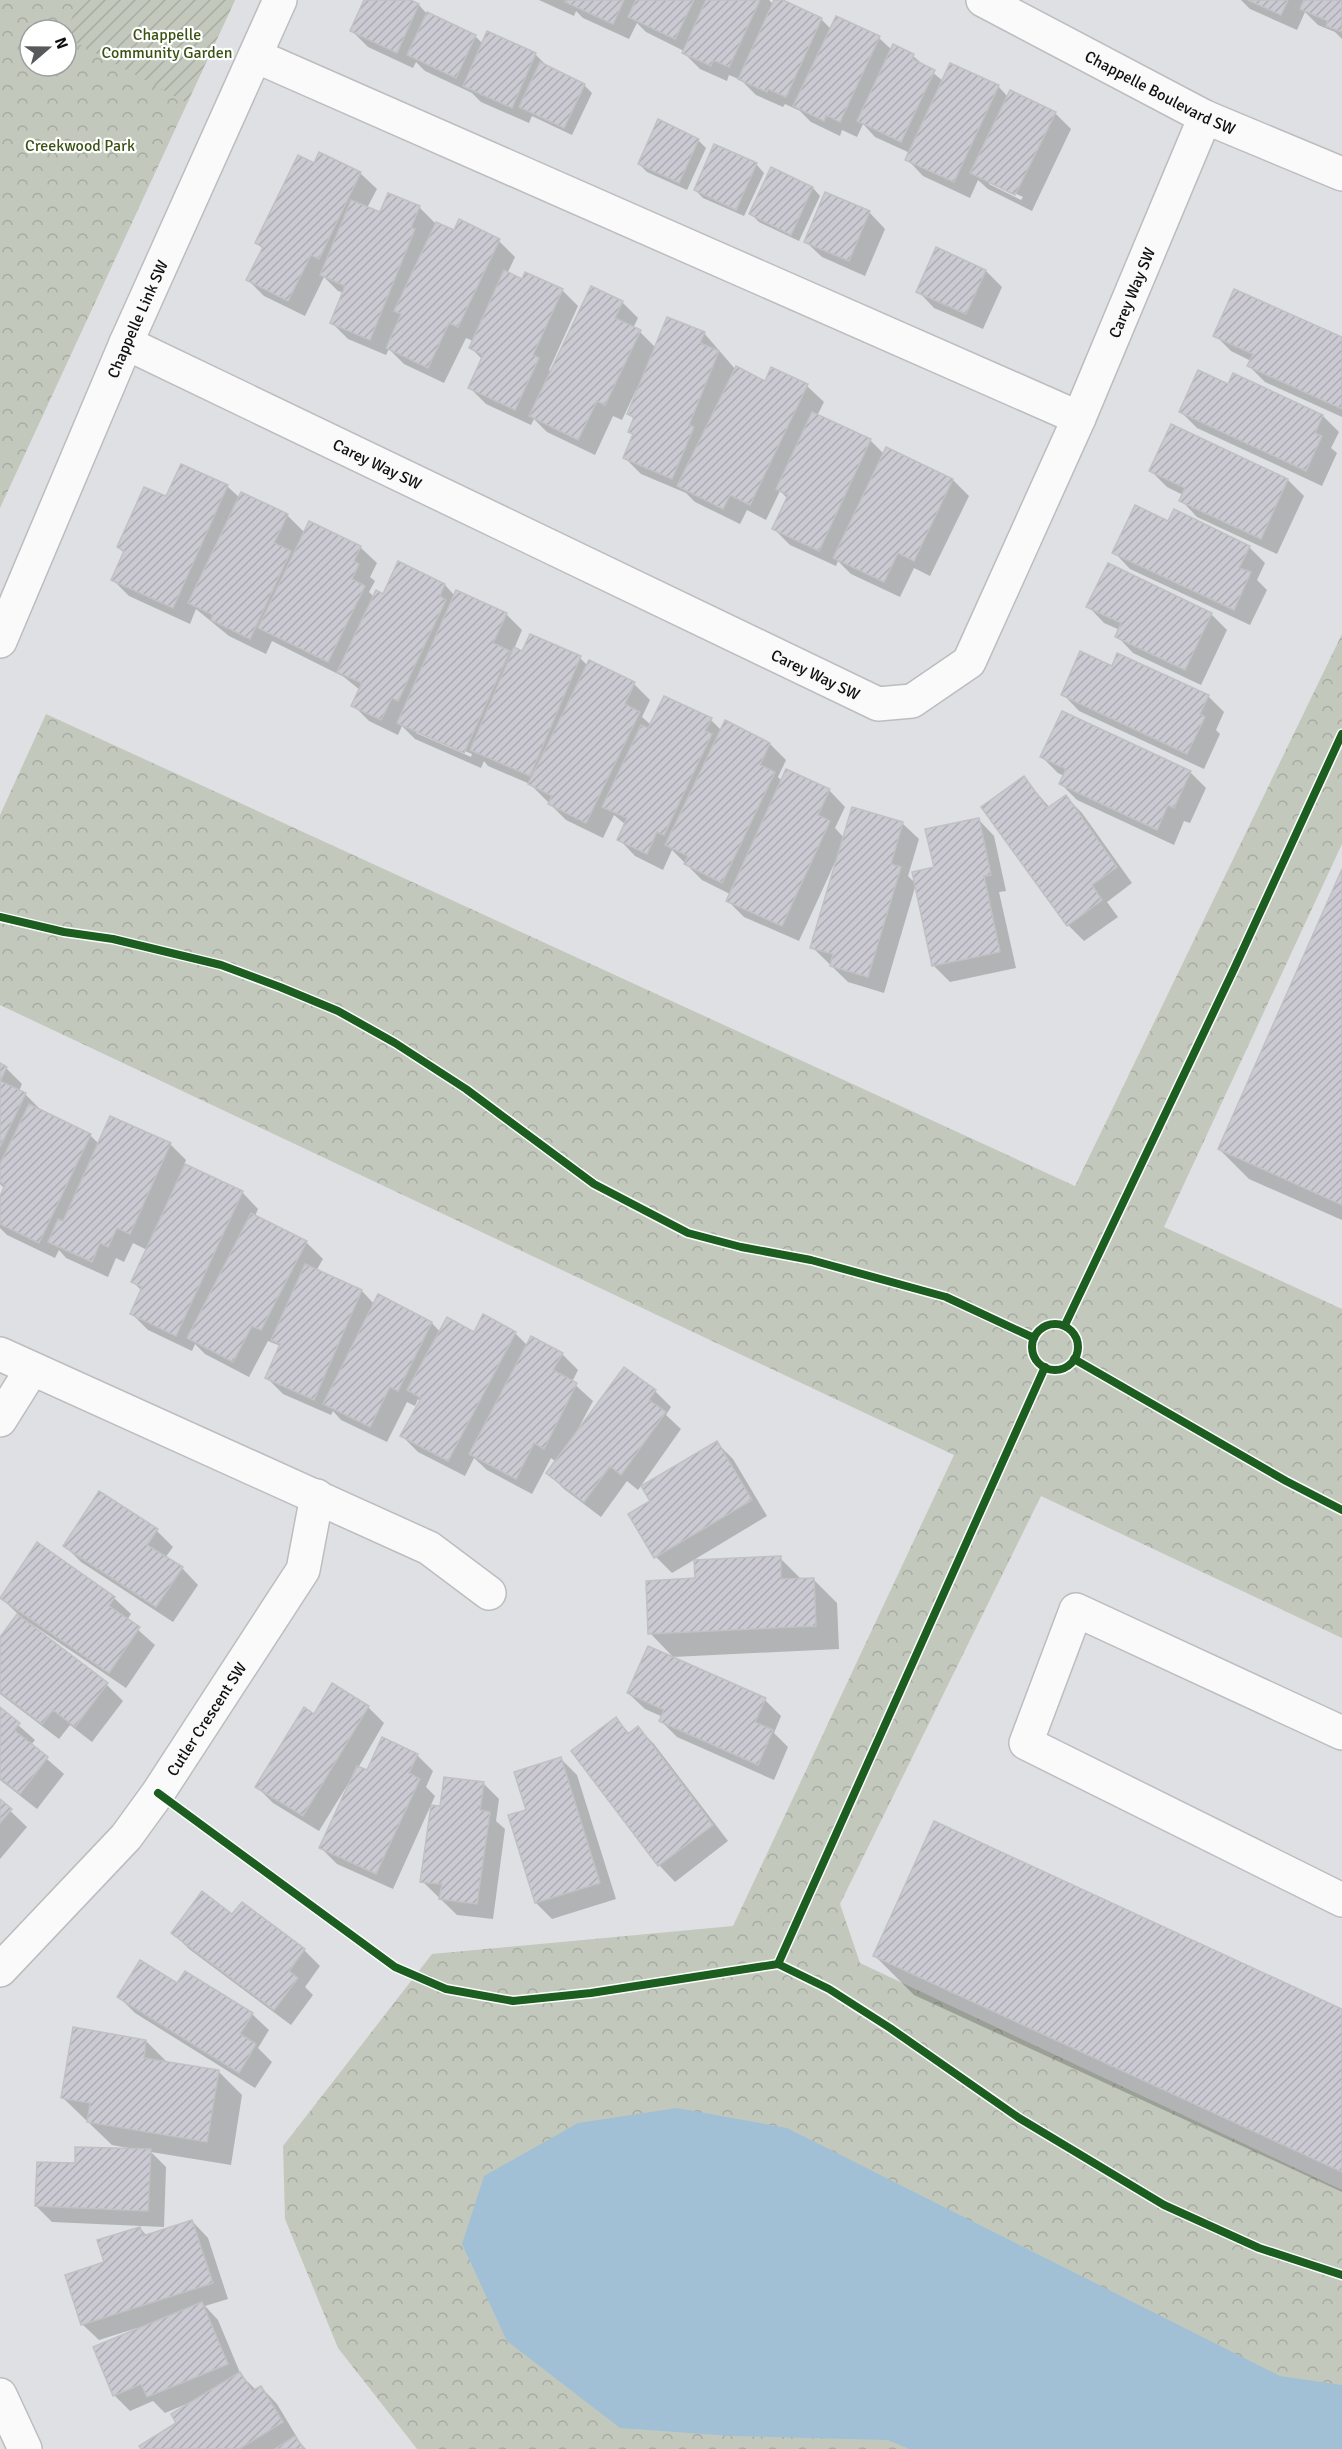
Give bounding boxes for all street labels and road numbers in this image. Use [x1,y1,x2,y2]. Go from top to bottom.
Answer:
street label: Chappelle Boulevard SW [1081,46,1239,140]
street label: Carey Way SW [1105,244,1160,341]
street label: Chappelle Link SW [103,257,173,381]
street label: Carey Way SW [329,435,425,495]
street label: Carey Way SW [768,645,863,705]
street label: Cutler Crescent SW [163,1658,252,1780]

